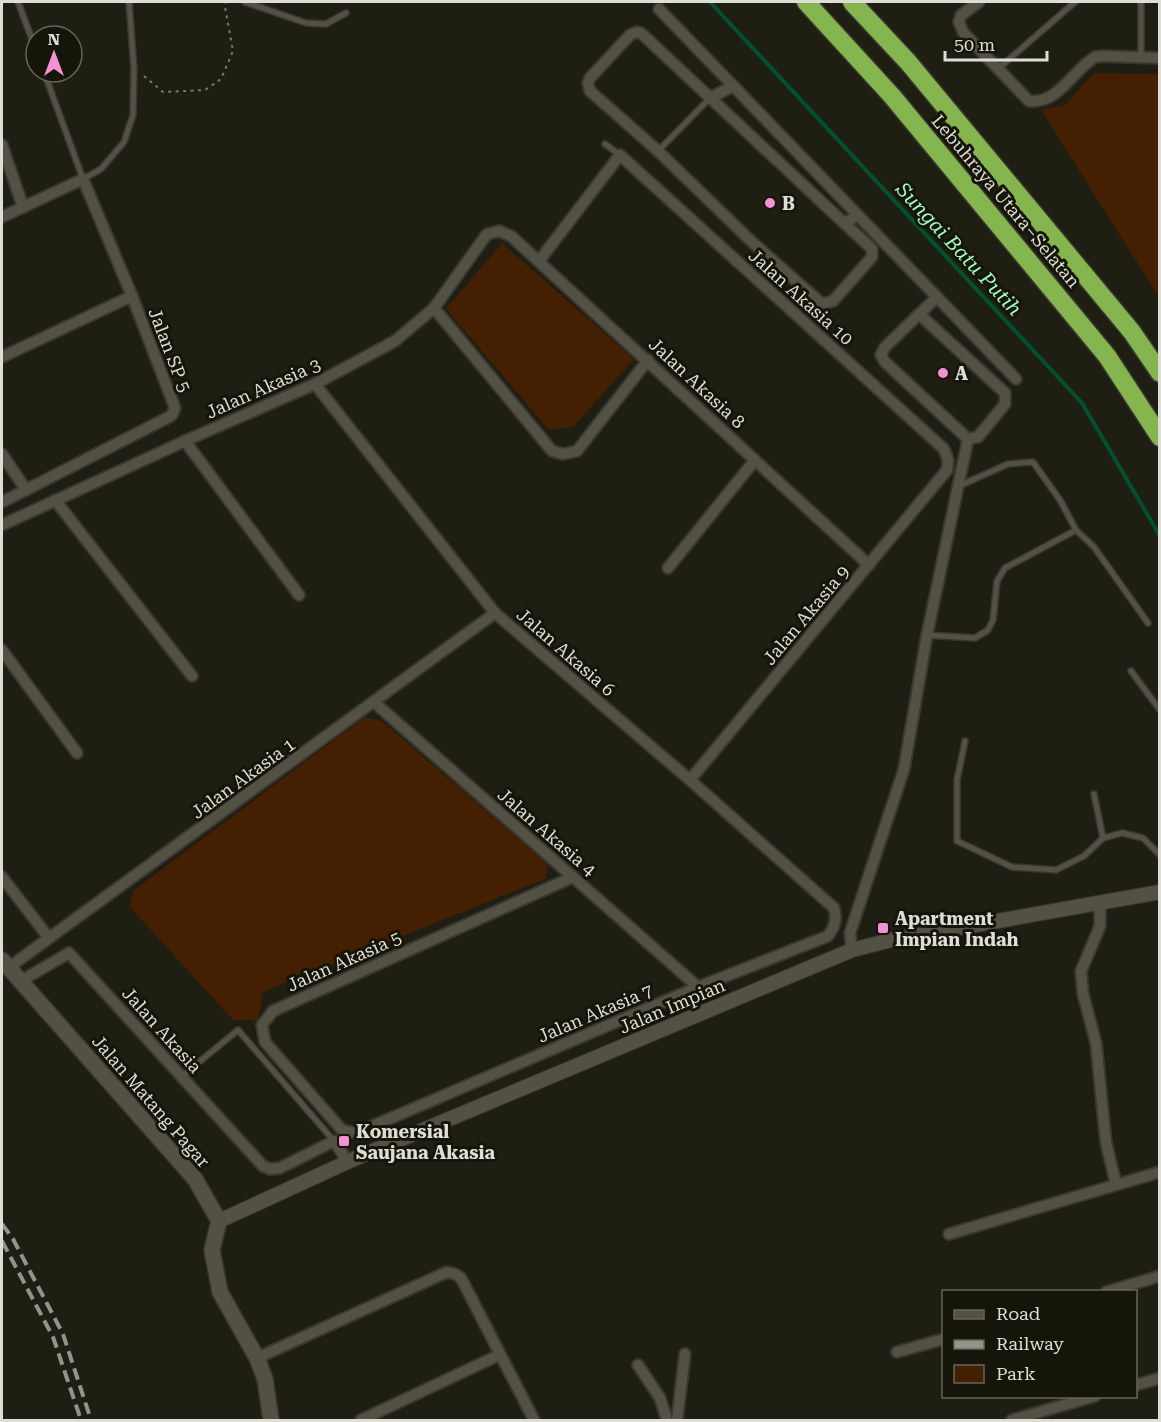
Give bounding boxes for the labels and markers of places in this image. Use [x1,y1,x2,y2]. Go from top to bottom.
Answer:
place label: B [782,193,795,214]
marker: B [763,196,777,210]
place label: A [955,363,968,384]
marker: A [936,366,950,380]
place label: Apartment Impian Indah [895,908,1019,950]
marker: Apartment Impian Indah [876,921,890,935]
place label: Komersial Saujana Akasia [356,1121,495,1163]
marker: Komersial Saujana Akasia [337,1134,351,1148]

